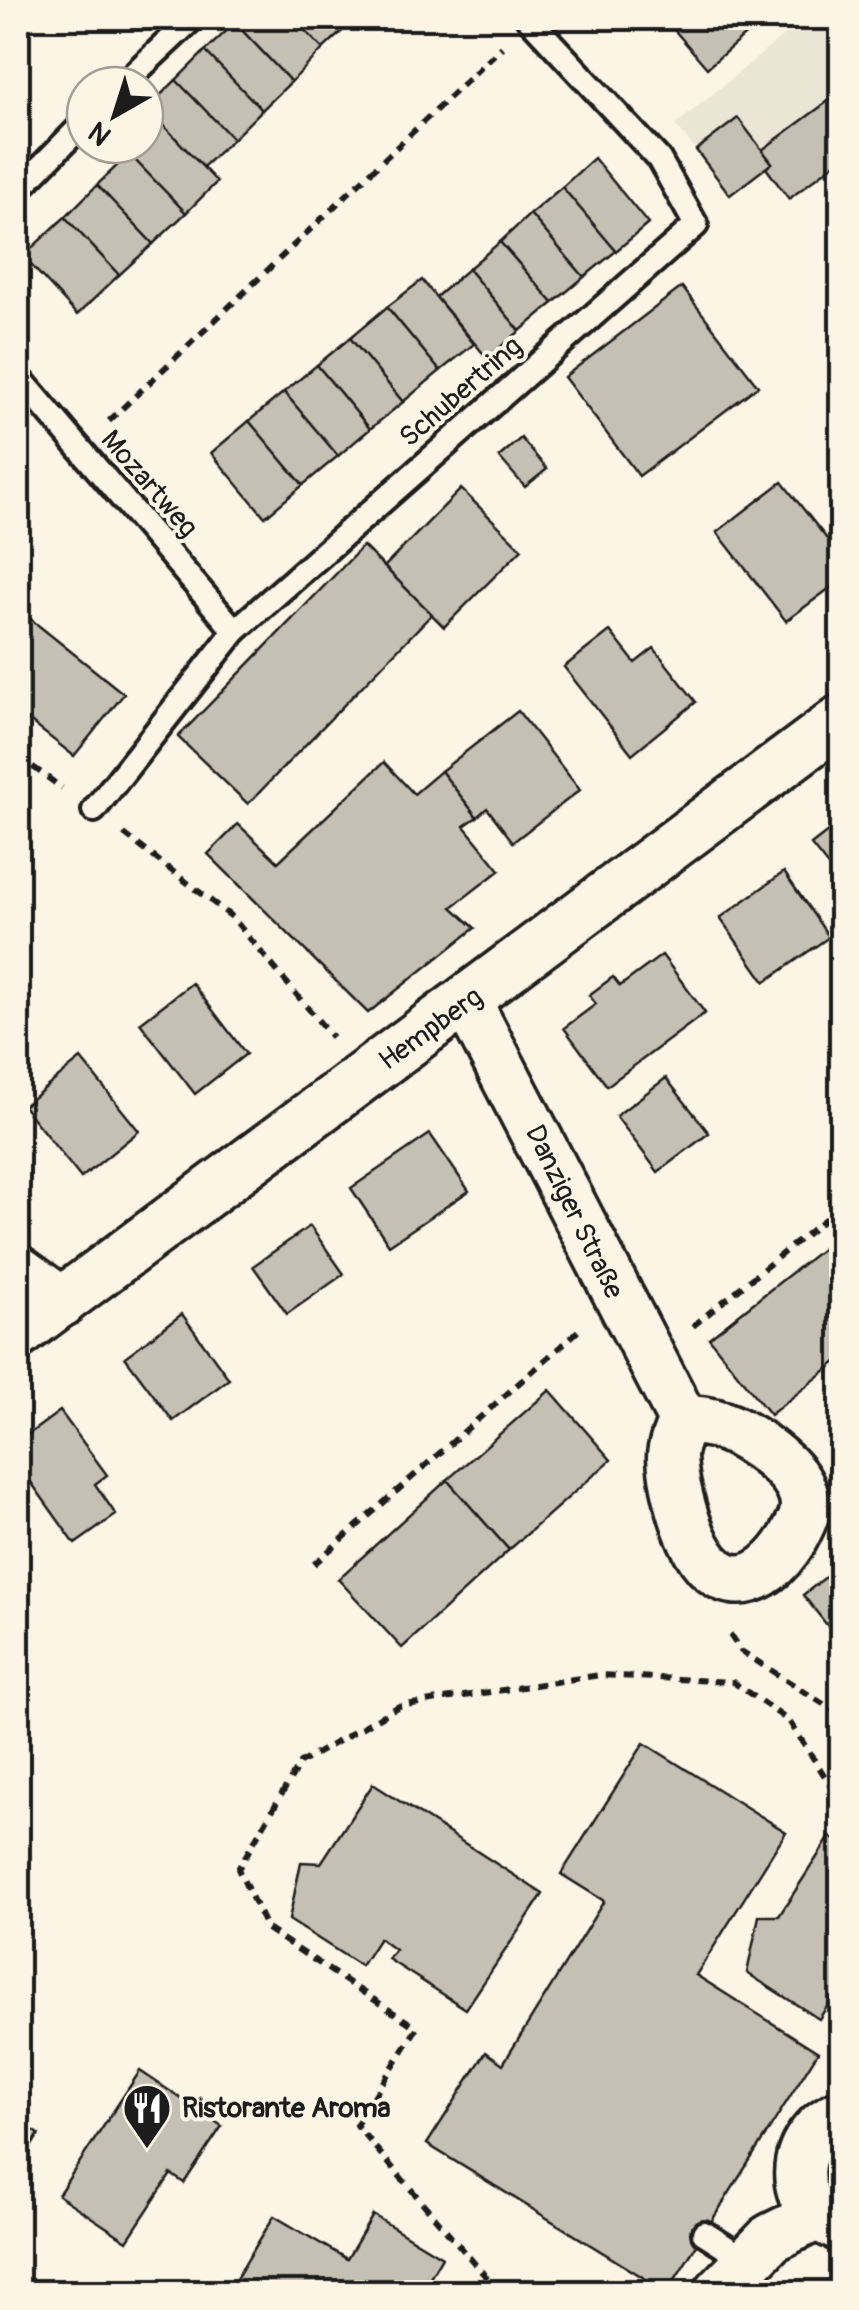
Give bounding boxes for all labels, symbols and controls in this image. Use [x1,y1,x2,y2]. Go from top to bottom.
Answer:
north arrow [65,65,165,165]
text: N [82,114,119,153]
street label: Schubertring [392,329,530,455]
street label: Mozartweg [93,423,205,545]
street label: Hempberg [372,980,490,1078]
street label: Danziger Straße [517,1119,631,1305]
restaurant icon: Ristorante Aroma [121,2082,173,2150]
place label: Ristorante Aroma [182,2091,391,2126]

